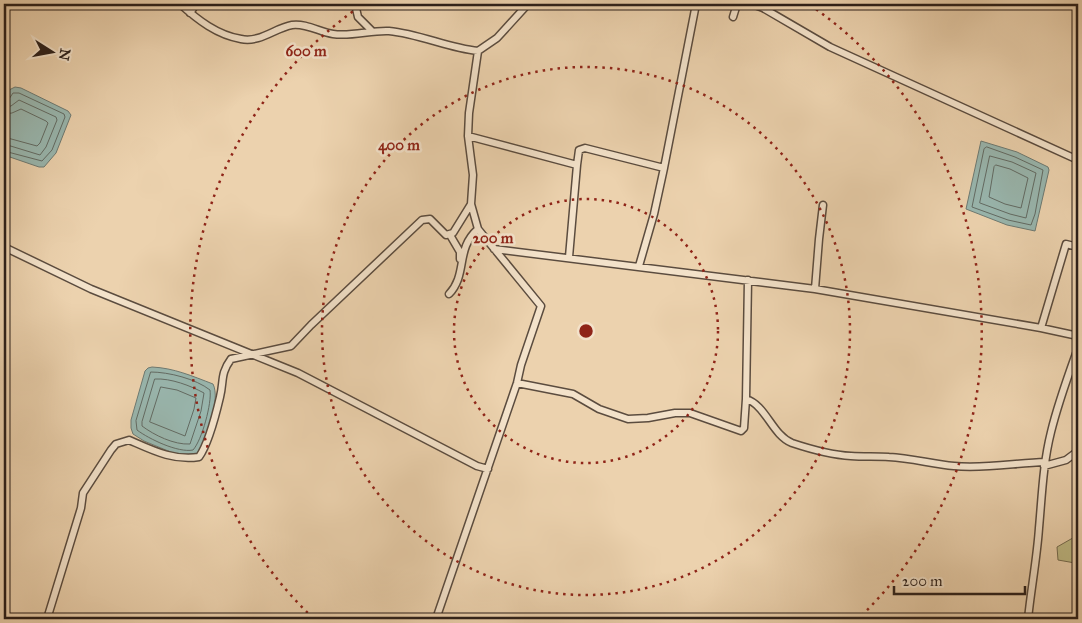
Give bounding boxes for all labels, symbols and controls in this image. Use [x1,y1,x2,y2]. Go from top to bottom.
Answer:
north arrow [28,28,78,78]
text: 600 m [286,42,327,60]
text: N [55,47,74,62]
text: 400 m [378,136,420,155]
text: 200 m [473,229,514,247]
centre of rings [577,322,595,340]
scale bar [894,563,1026,595]
text: 200 m [902,572,943,590]

